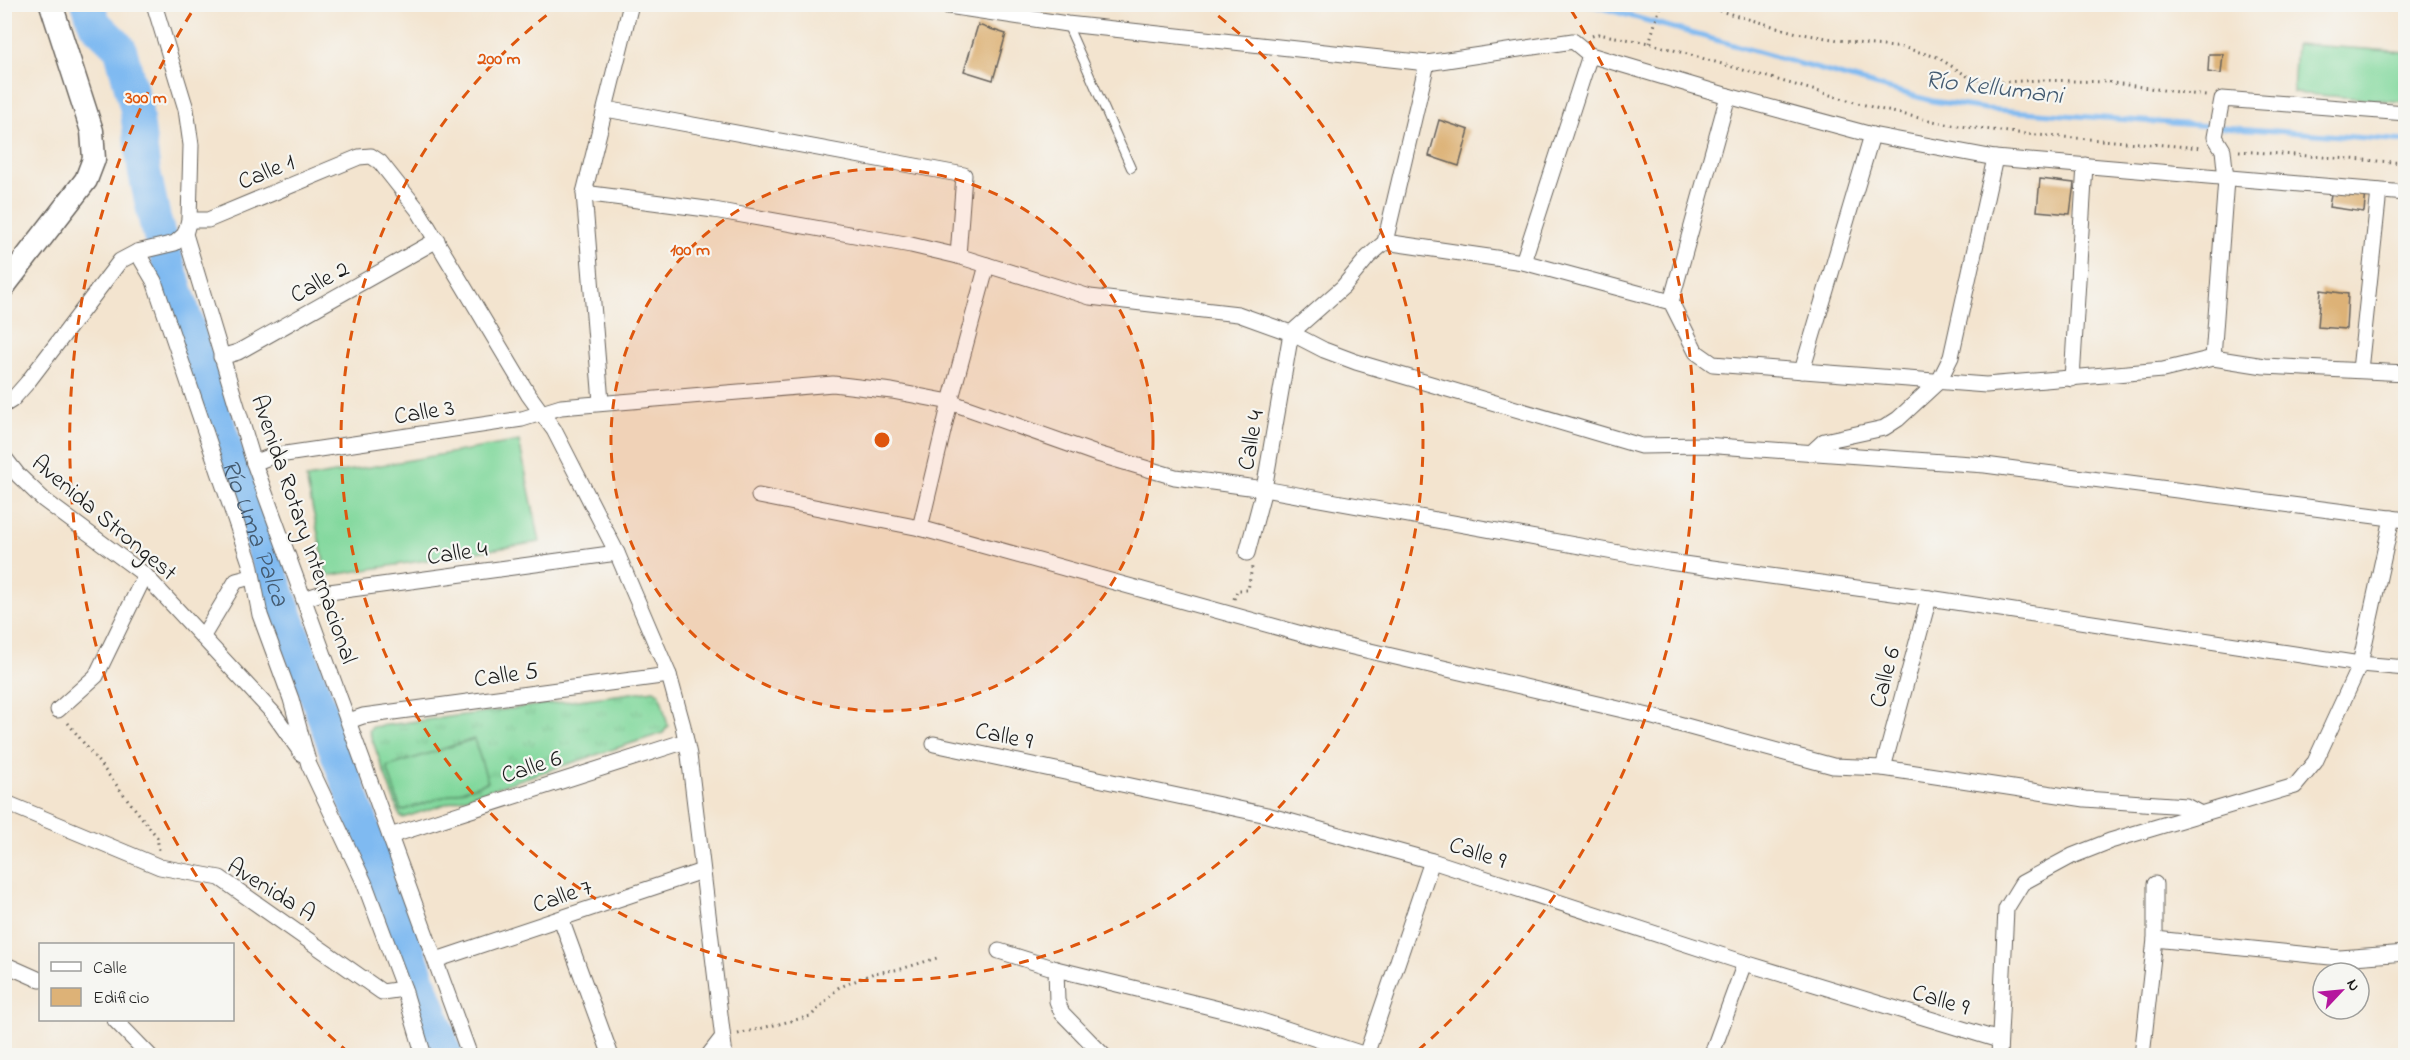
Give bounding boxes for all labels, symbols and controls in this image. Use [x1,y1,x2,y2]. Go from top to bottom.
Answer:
text: 200 m [477,47,521,73]
water label: Río Kellumani [1923,62,2067,117]
text: 300 m [124,86,167,112]
street label: Calle 1 [233,146,301,201]
text: 100 m [670,238,710,264]
street label: Calle 2 [284,253,356,314]
street label: Avenida Rotary Internacional [239,391,365,669]
street label: Calle 3 [392,391,457,436]
street label: Calle 4 [1230,407,1275,473]
centre of rings [872,430,892,450]
street label: Avenida Strongest [23,447,184,591]
water label: Río Uma Palca [209,455,298,613]
street label: Calle 4 [425,533,490,576]
street label: Calle 6 [1862,643,1911,712]
street label: Calle 5 [472,655,541,698]
street label: Calle 9 [971,714,1036,761]
street label: Calle 6 [497,742,567,795]
street label: Calle 9 [1444,829,1511,880]
street label: Avenida A [219,850,322,932]
street label: Calle 7 [528,871,597,924]
legend [39,943,234,1021]
text: Calle [93,956,128,982]
north arrow [2311,961,2371,1021]
text: N [2340,975,2366,996]
street label: Calle 9 [1907,976,1974,1027]
text: Edificio [93,986,149,1012]

